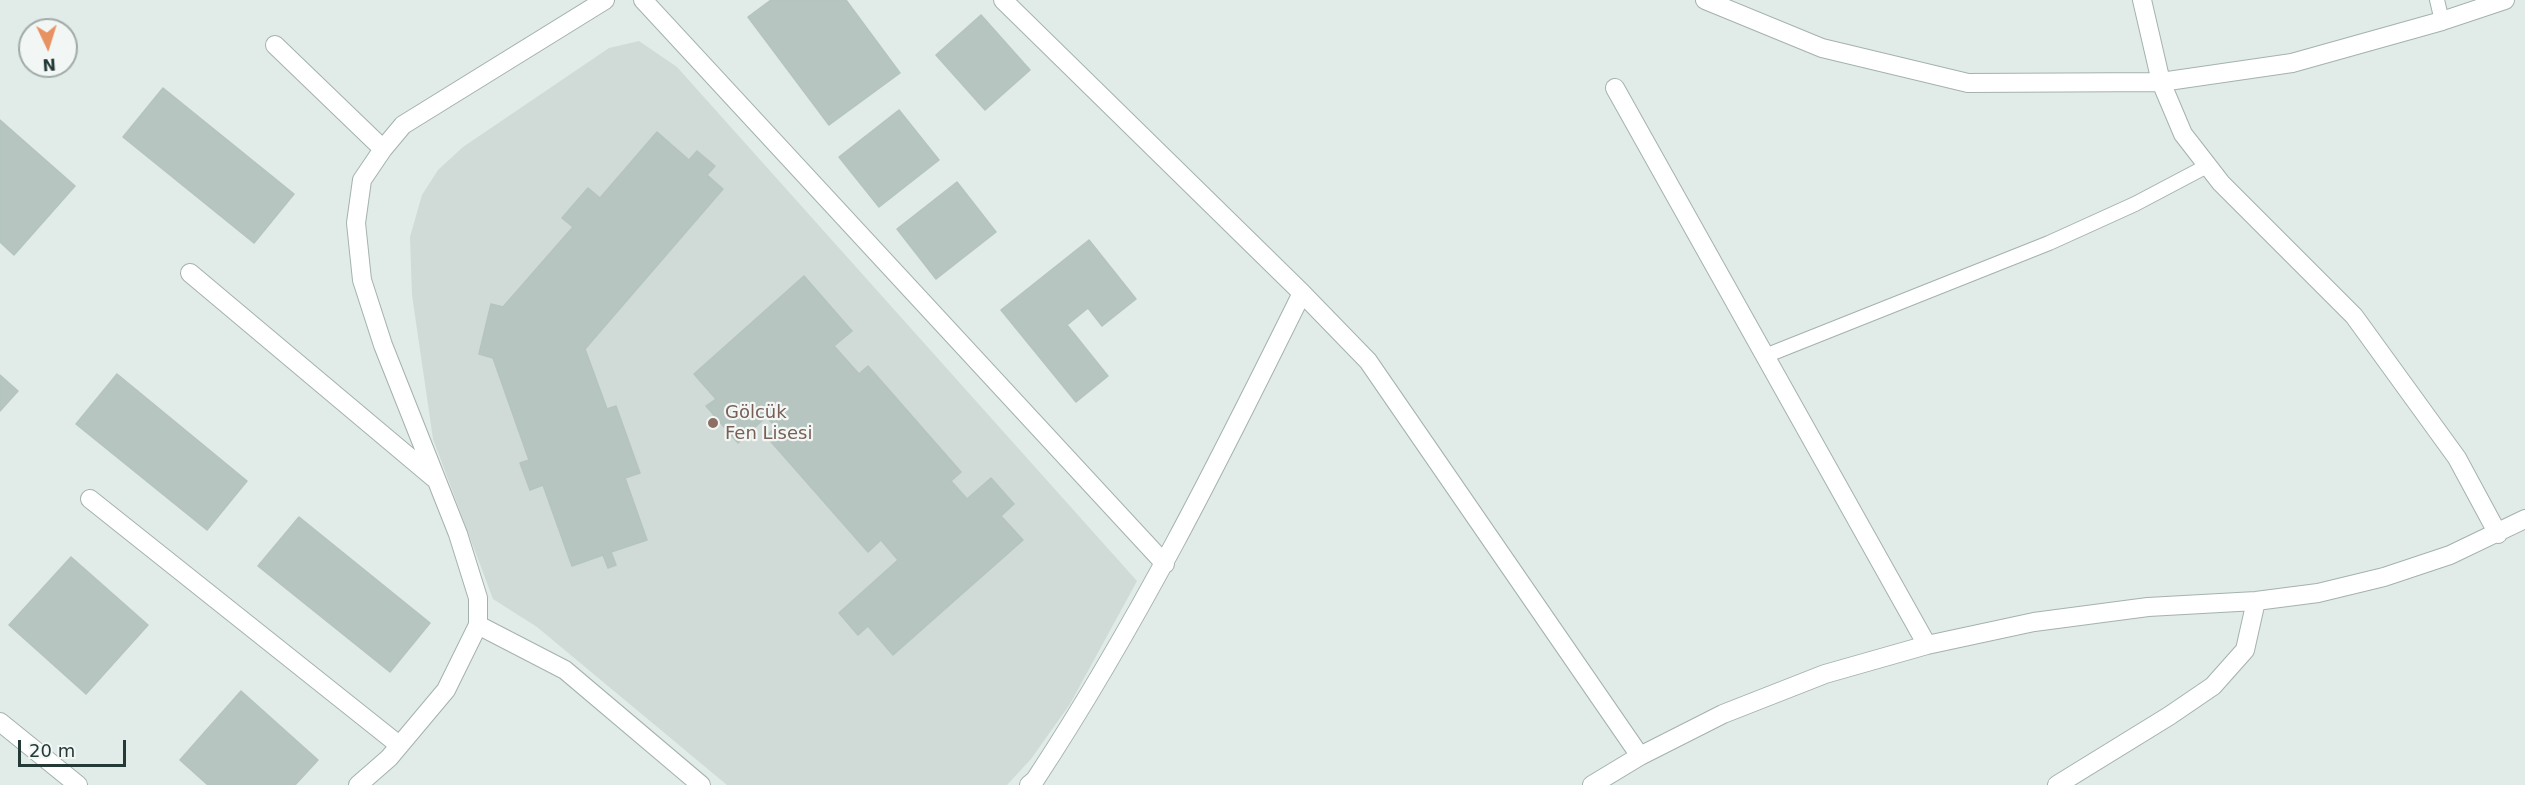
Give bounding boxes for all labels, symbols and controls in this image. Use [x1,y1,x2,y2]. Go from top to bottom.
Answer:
north arrow [18,18,78,78]
text: N [42,55,57,74]
place label: Gölcük Fen Lisesi [725,402,812,444]
marker: Gölcük Fen Lisesi [706,416,720,430]
scale bar [21,728,129,766]
text: 20 m [29,740,75,761]

